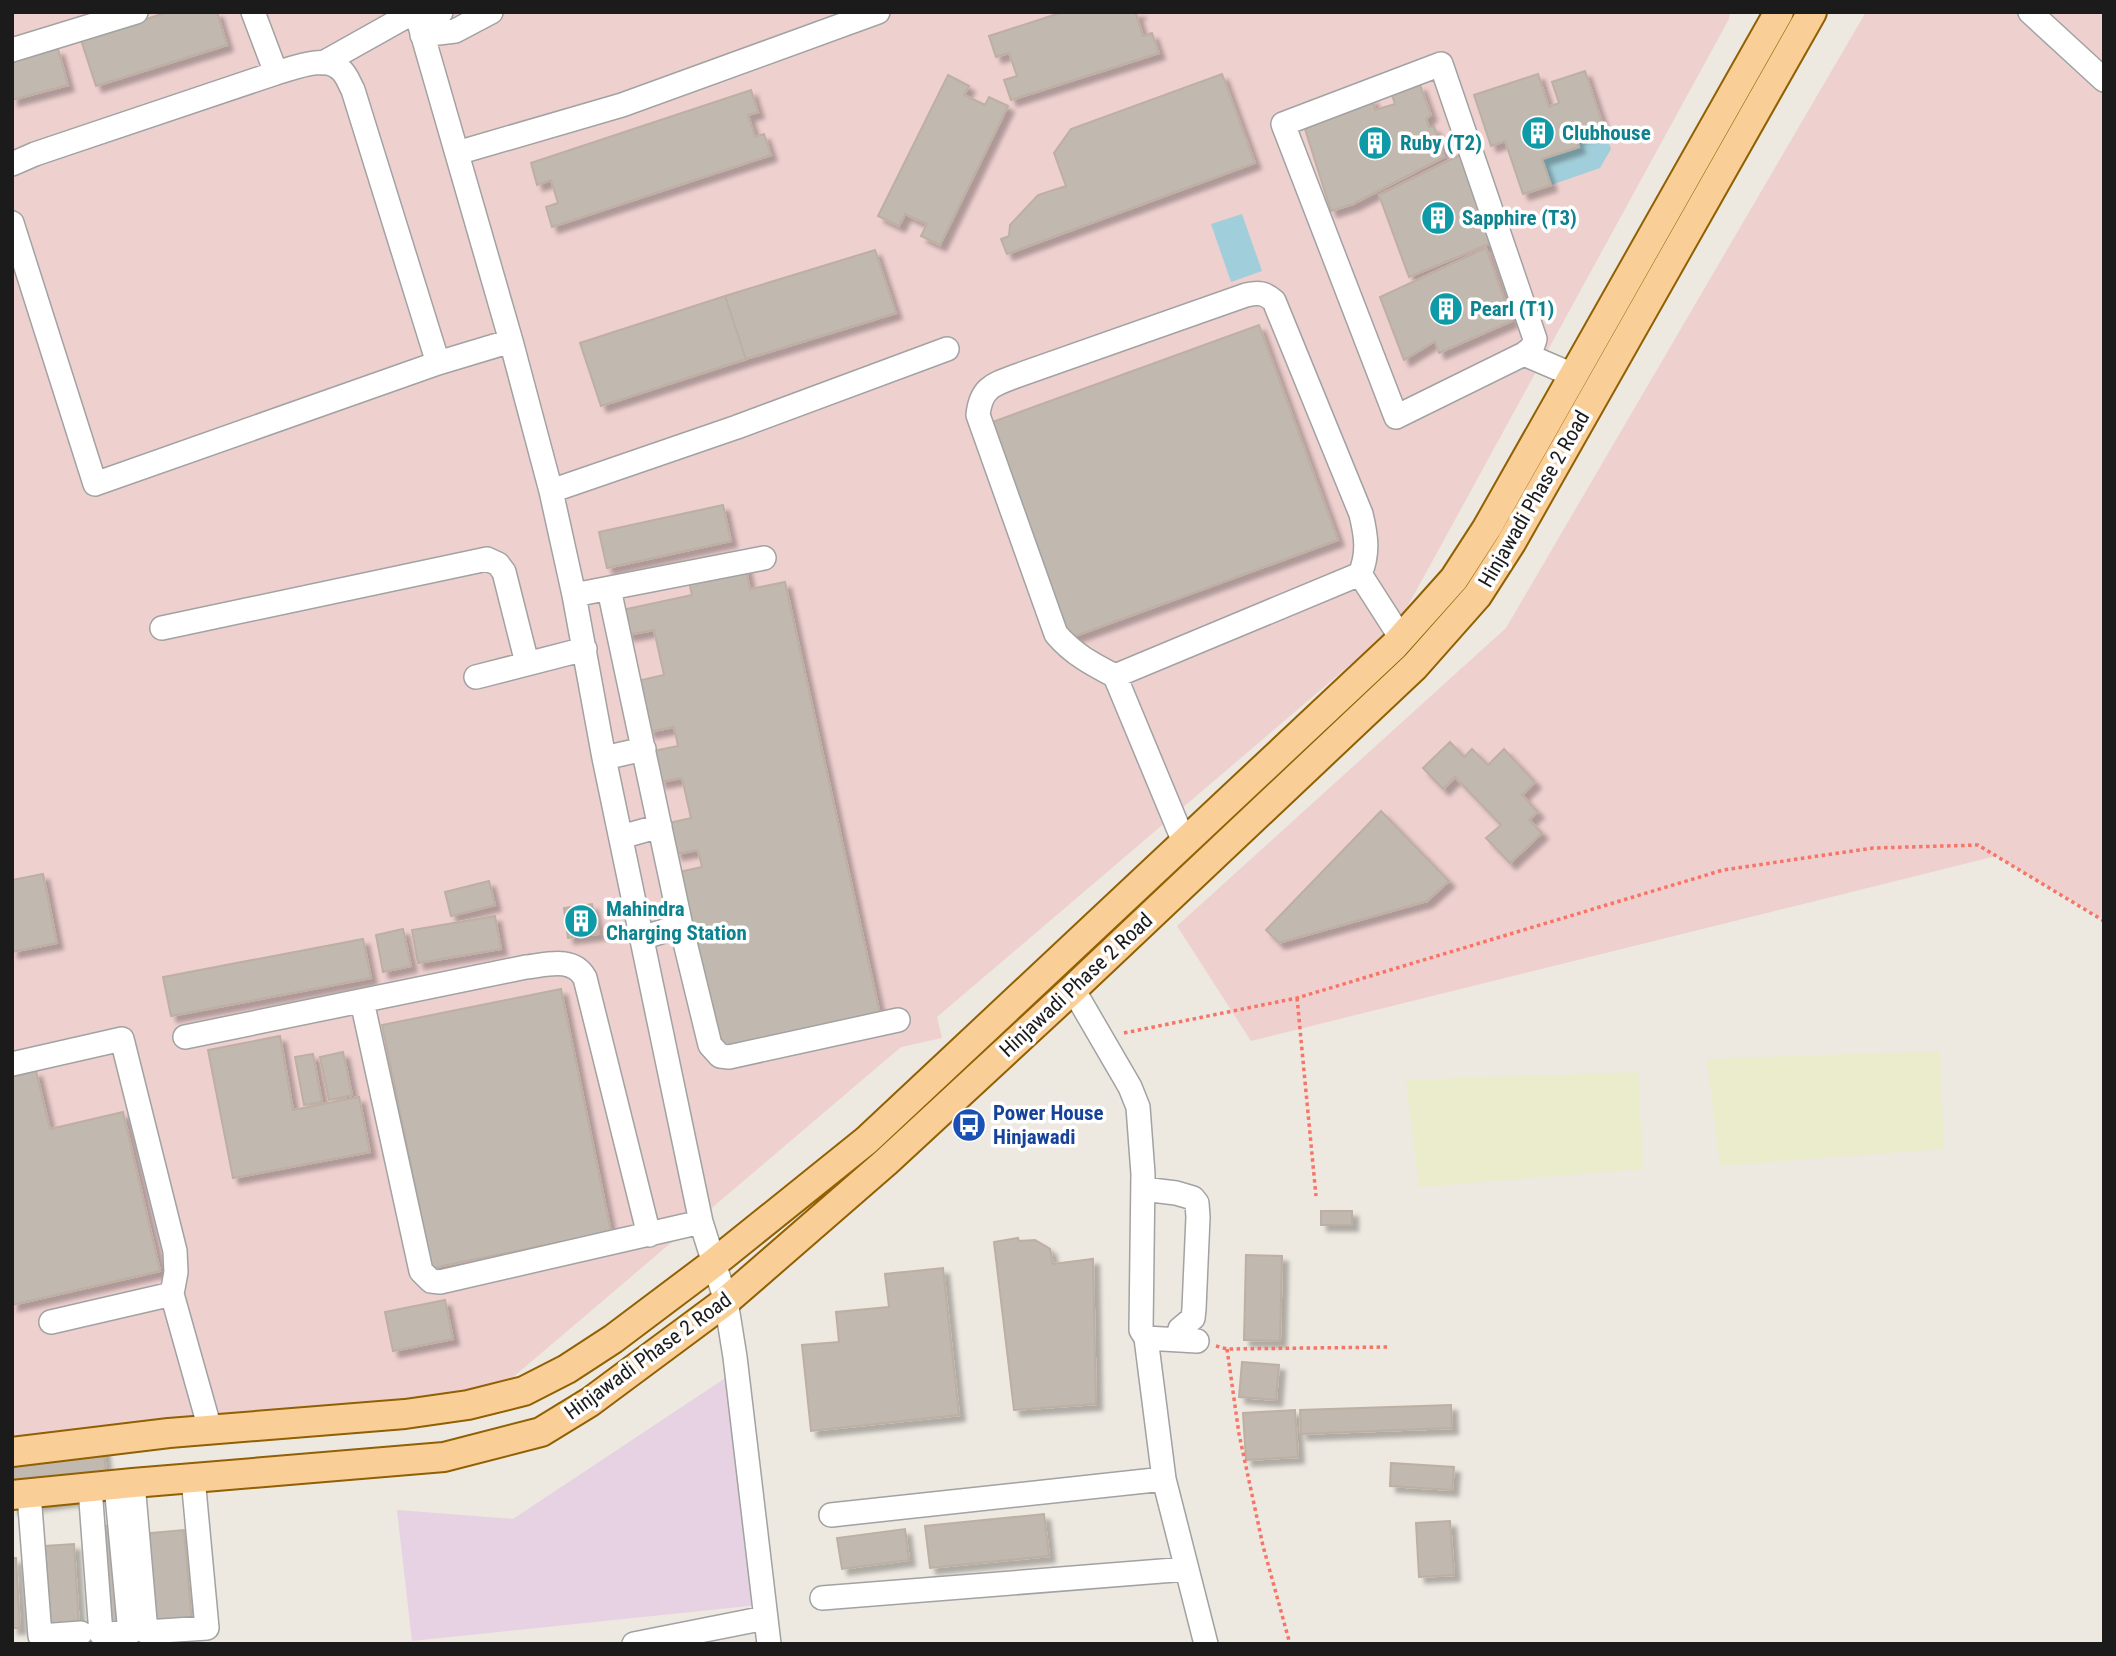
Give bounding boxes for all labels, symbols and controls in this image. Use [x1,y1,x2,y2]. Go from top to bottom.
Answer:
building icon: Clubhouse [1519,114,1557,152]
place label: Clubhouse [1562,121,1651,145]
building icon: Ruby (T2) [1356,124,1394,162]
place label: Ruby (T2) [1400,131,1482,155]
building icon: Sapphire (T3) [1419,199,1457,237]
place label: Sapphire (T3) [1462,206,1577,230]
building icon: Pearl (T1) [1427,290,1465,328]
place label: Pearl (T1) [1470,297,1554,321]
street label: Hinjawadi Phase 2 Road [1474,406,1594,592]
place label: Mahindra Charging Station [606,897,747,945]
building icon: Mahindra Charging Station [562,902,600,940]
street label: Hinjawadi Phase 2 Road [995,908,1157,1062]
place label: Power House Hinjawadi [993,1101,1104,1149]
bus stop icon: Power House Hinjawadi [950,1106,988,1144]
street label: Hinjawadi Phase 2 Road [560,1288,736,1424]

